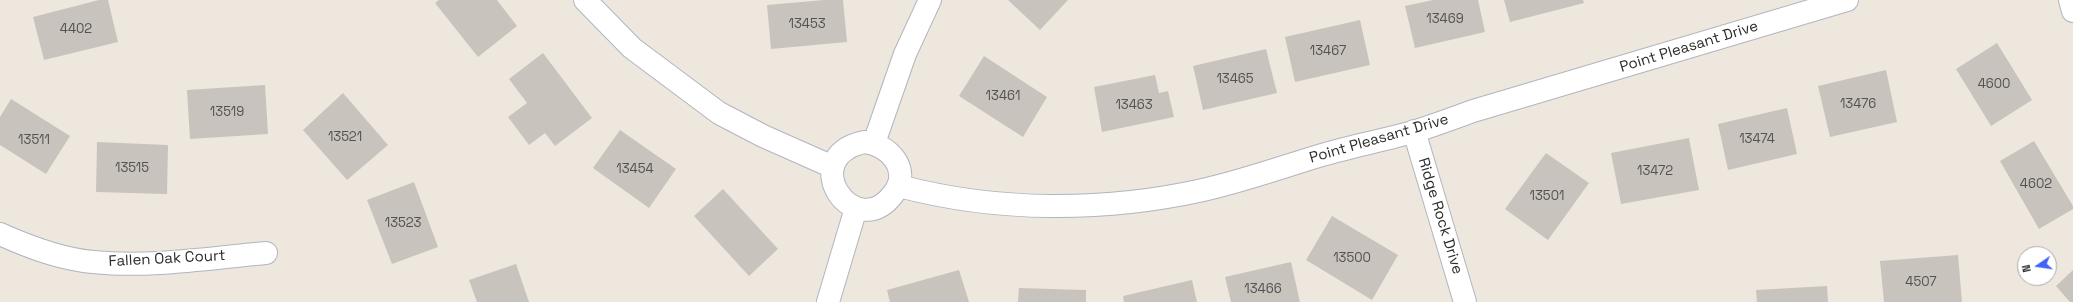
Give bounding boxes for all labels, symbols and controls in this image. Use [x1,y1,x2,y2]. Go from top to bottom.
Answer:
house number: 13469 [1426,11,1464,27]
house number: 13453 [788,16,826,32]
street label: Point Pleasant Drive [1618,17,1760,77]
house number: 4402 [60,21,92,37]
house number: 13467 [1310,43,1346,59]
house number: 13465 [1216,71,1254,87]
house number: 4600 [1978,76,2010,92]
house number: 13461 [986,88,1020,104]
house number: 13476 [1840,96,1876,112]
house number: 13463 [1115,97,1153,113]
house number: 13519 [210,104,244,120]
street label: Point Pleasant Drive [1307,111,1451,167]
house number: 13521 [328,129,362,145]
house number: 13474 [1739,131,1775,147]
house number: 13511 [18,132,50,148]
street label: Ridge Rock Drive [1414,156,1466,276]
house number: 13515 [115,160,149,176]
house number: 13454 [616,161,654,177]
house number: 13472 [1637,163,1673,179]
house number: 4602 [2020,176,2052,192]
house number: 13501 [1530,188,1564,204]
house number: 13523 [385,215,421,231]
north arrow [2017,246,2057,286]
street label: Fallen Oak Court [108,247,226,271]
house number: 13500 [1333,250,1371,266]
text: N [2019,263,2034,274]
house number: 4507 [1905,274,1937,290]
house number: 13466 [1244,281,1282,297]

